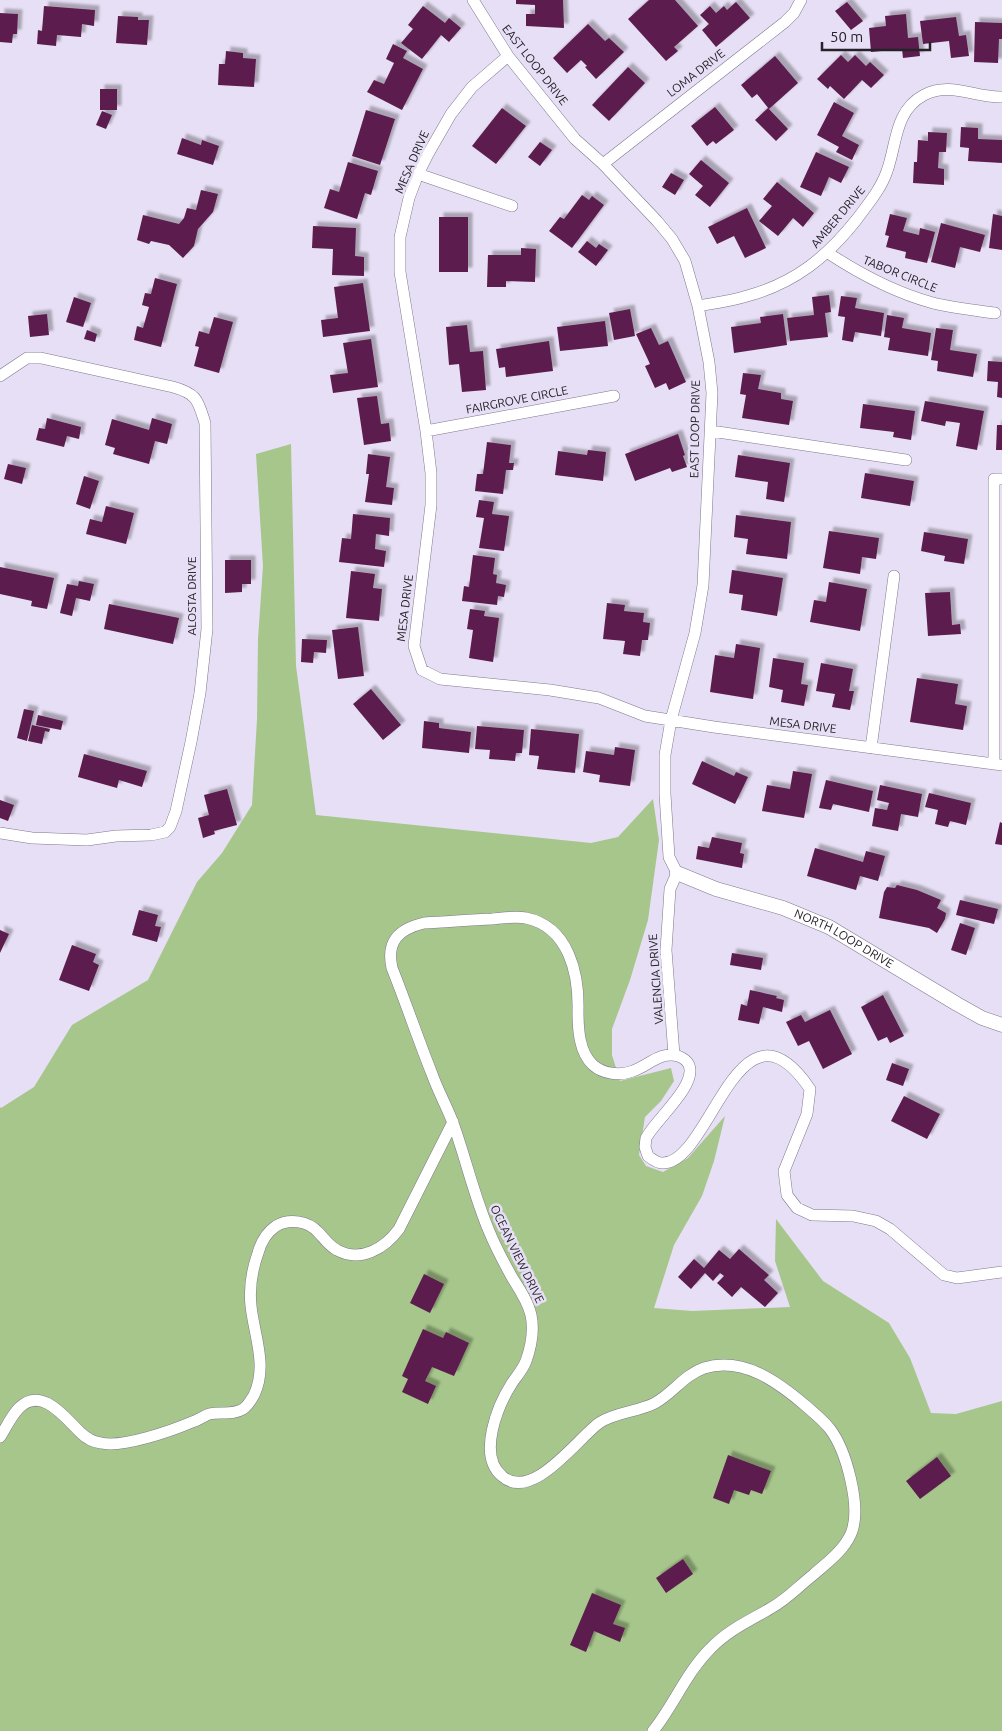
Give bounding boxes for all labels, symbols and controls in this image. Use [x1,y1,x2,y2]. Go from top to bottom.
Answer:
scale bar [822,20,930,52]
street label: EAST LOOP DRIVE [500,22,571,108]
text: 50 m [830,28,863,45]
street label: LOMA DRIVE [664,46,727,99]
street label: MESA DRIVE [392,128,431,195]
street label: AMBER DRIVE [808,183,867,250]
street label: TABOR CIRCLE [861,253,939,294]
street label: EAST LOOP DRIVE [687,379,702,478]
street label: FAIRGROVE CIRCLE [465,383,569,416]
street label: ALOSTA DRIVE [185,556,198,636]
street label: MESA DRIVE [394,573,415,642]
street label: MESA DRIVE [769,714,838,735]
street label: NORTH LOOP DRIVE [792,906,896,970]
street label: VALENCIA DRIVE [646,933,665,1025]
street label: OCEAN VIEW DRIVE [488,1203,547,1305]

